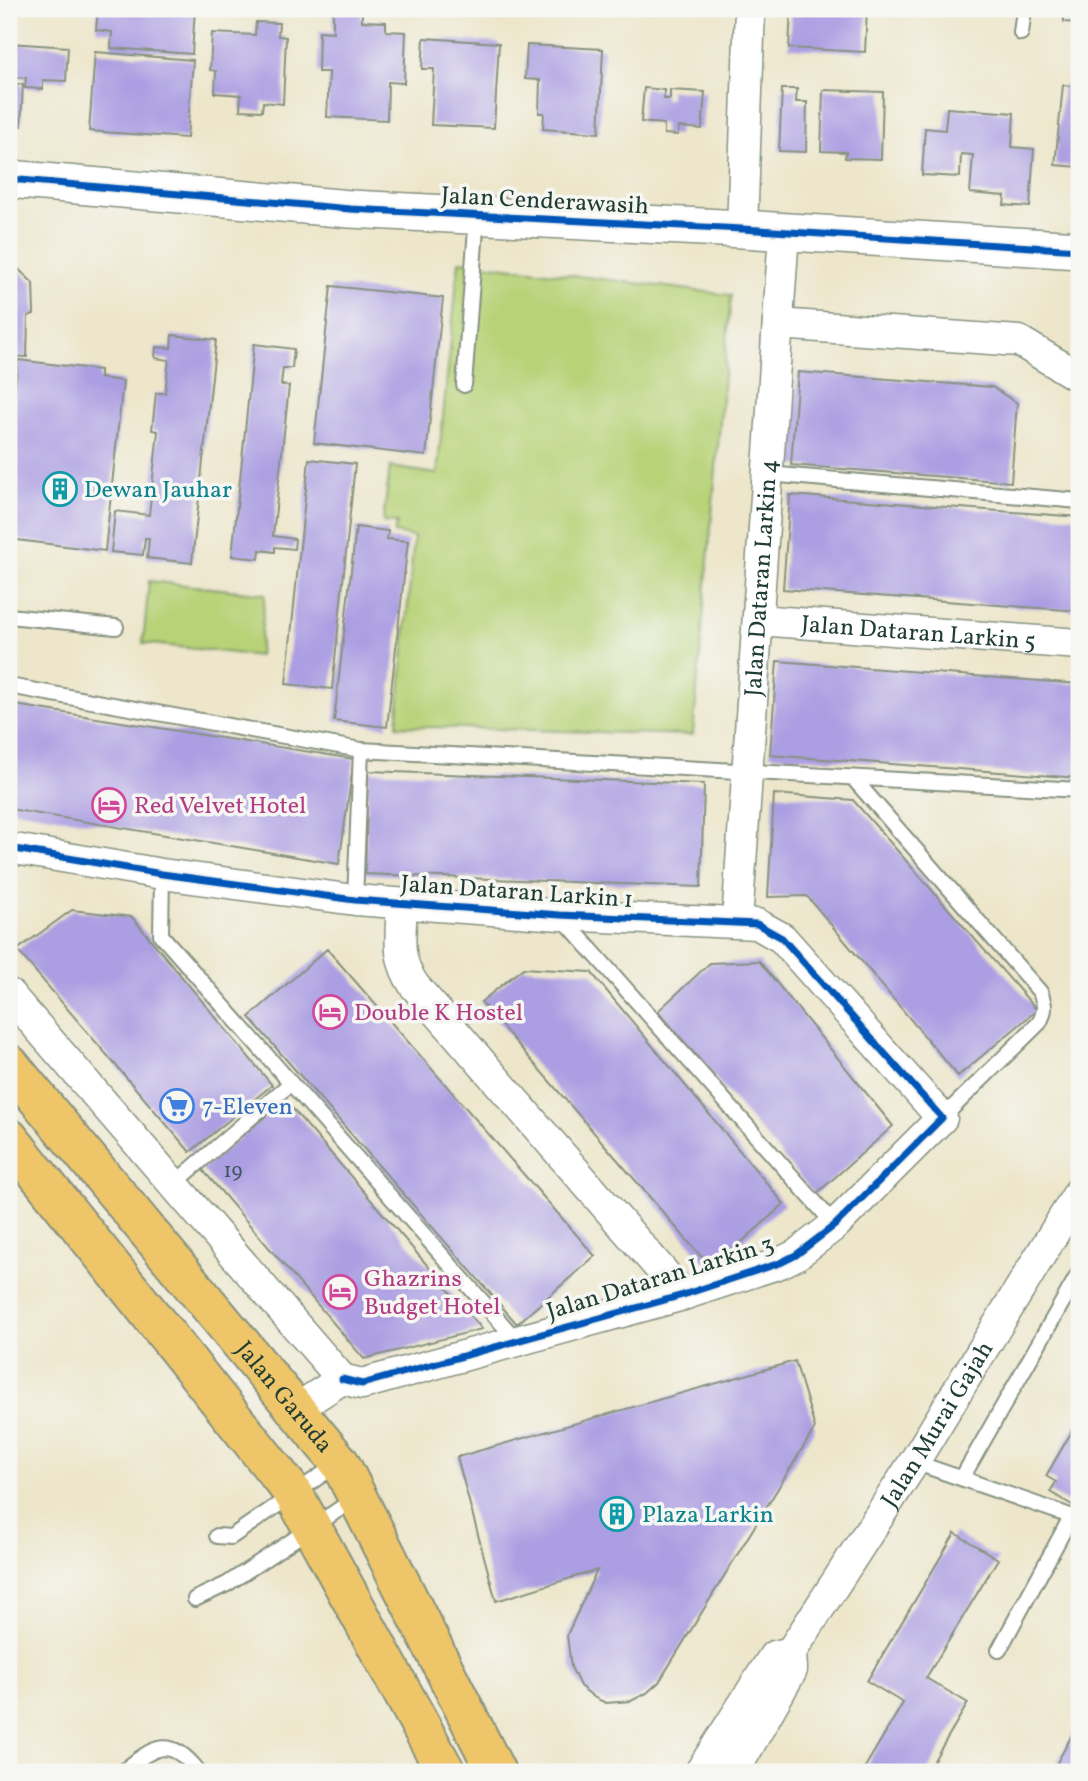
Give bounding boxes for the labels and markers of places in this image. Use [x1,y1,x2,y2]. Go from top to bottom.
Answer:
building icon: Dewan Jauhar [41,470,79,508]
place label: Dewan Jauhar [84,474,232,508]
hotel icon: Red Velvet Hotel [90,786,128,824]
place label: Red Velvet Hotel [134,790,306,824]
hotel icon: Double K Hostel [311,993,349,1031]
place label: Double K Hostel [354,997,523,1031]
supermarket icon: 7-Eleven [158,1087,196,1125]
place label: 7-Eleven [202,1091,293,1125]
place label: Ghazrins Budget Hotel [364,1263,500,1325]
hotel icon: Ghazrins Budget Hotel [321,1273,359,1311]
building icon: Plaza Larkin [598,1495,636,1533]
place label: Plaza Larkin [642,1499,774,1533]

